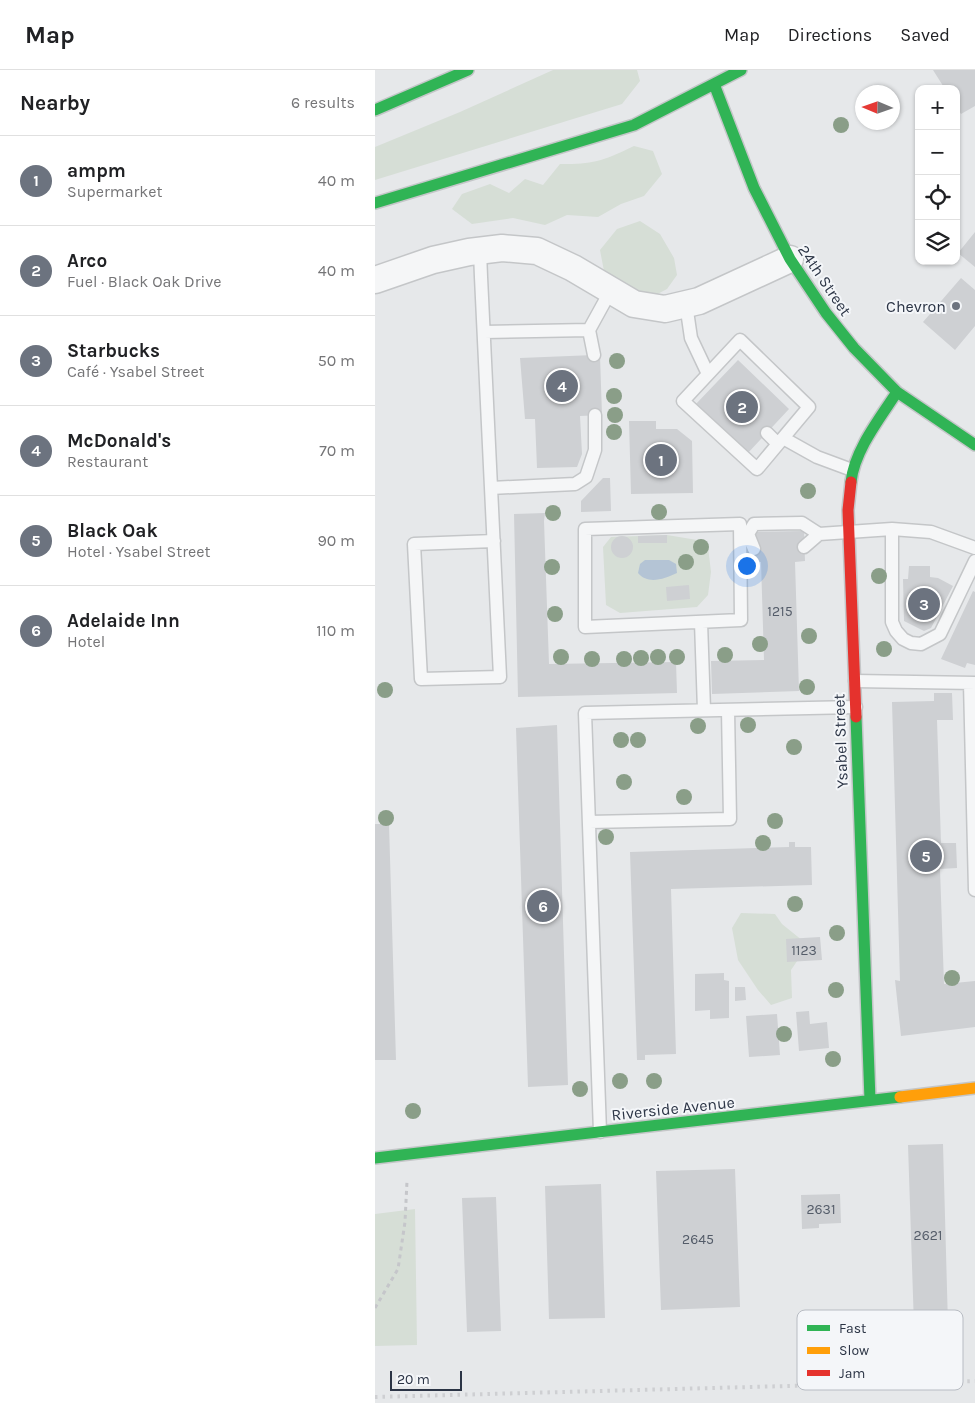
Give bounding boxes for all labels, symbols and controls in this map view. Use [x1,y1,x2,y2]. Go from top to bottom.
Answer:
text: Map [25,21,75,49]
text: Map [724,24,760,46]
text: Directions [788,24,872,46]
text: Saved [900,24,950,46]
north arrow [855,85,900,130]
map controls [915,85,960,265]
button: + [915,85,960,130]
text: Nearby [20,91,90,115]
text: 6 results [291,93,355,112]
button: − [915,130,960,175]
text: ampm [67,160,126,182]
text: 1 [33,171,39,190]
text: 40 m [318,171,355,190]
button: locate [915,175,960,220]
text: Supermarket [67,182,163,201]
button: layers [915,220,960,265]
street label: 24th Street [794,241,855,319]
text: Arco [67,250,107,272]
text: 2 [31,261,41,280]
text: 40 m [318,261,355,280]
text: Fuel · Black Oak Drive [67,272,221,291]
place label: Chevron [886,297,946,316]
marker: Chevron [950,300,962,312]
text: Starbucks [67,340,160,362]
text: 3 [31,351,41,370]
text: 50 m [318,351,355,370]
text: Café · Ysabel Street [67,362,205,381]
pin: 4 [546,367,578,405]
pin: 2 [726,388,758,426]
text: McDonald's [67,430,171,452]
text: 4 [31,441,41,460]
text: 70 m [319,441,355,460]
pin: 1 [645,441,677,479]
text: Restaurant [67,452,148,471]
text: Black Oak [67,520,158,542]
text: 5 [31,531,41,550]
text: 90 m [317,531,355,550]
text: Hotel · Ysabel Street [67,542,210,561]
your location [734,553,760,579]
pin: 3 [908,585,940,623]
house number: 1215 [767,603,793,620]
text: Adelaide Inn [67,610,180,632]
text: 6 [31,621,41,640]
text: 110 m [316,621,355,640]
text: Hotel [67,632,105,651]
street label: Ysabel Street [829,693,852,789]
pin: 5 [910,837,942,875]
pin: 6 [527,887,559,925]
house number: 1123 [791,942,817,959]
street label: Riverside Avenue [610,1093,736,1124]
house number: 2631 [806,1201,836,1218]
house number: 2621 [914,1227,942,1244]
house number: 2645 [682,1231,714,1248]
legend [797,1310,963,1390]
text: Fast [839,1320,866,1337]
text: Slow [839,1342,869,1359]
text: Jam [839,1365,865,1382]
scale bar [390,1368,463,1391]
text: 20 m [397,1371,430,1388]

